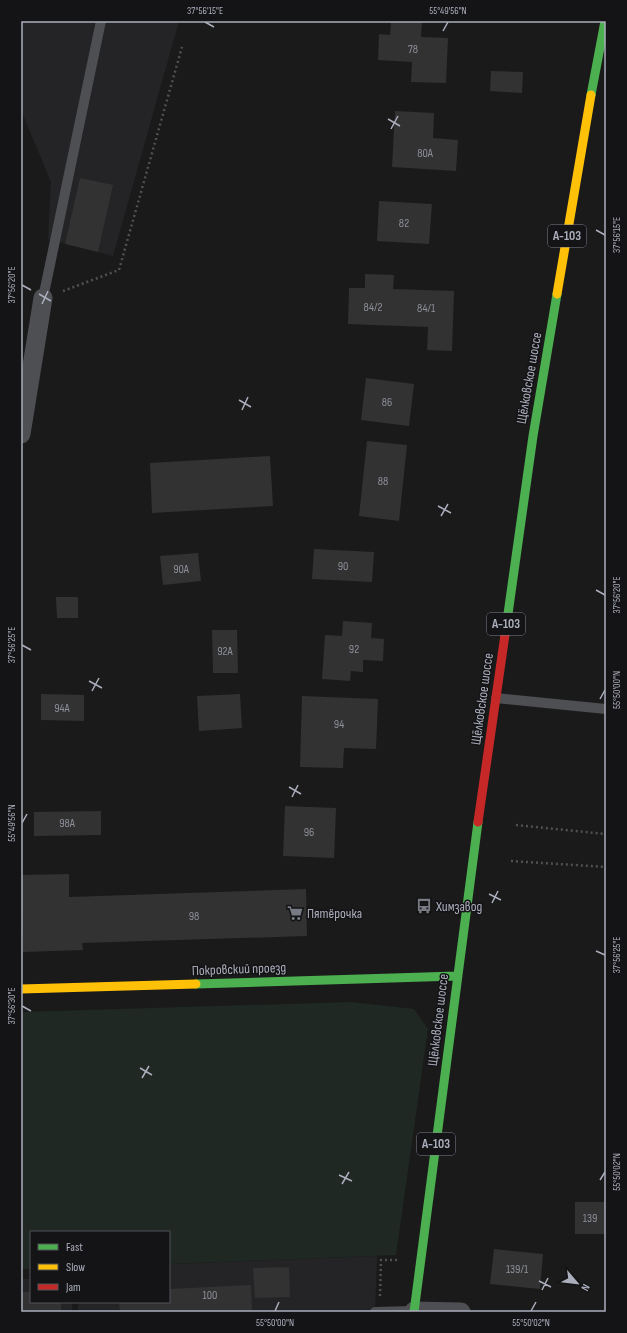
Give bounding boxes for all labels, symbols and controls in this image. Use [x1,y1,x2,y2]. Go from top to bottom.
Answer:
text: 37°56'15"E [187,5,223,17]
text: 55°49'56"N [429,5,467,17]
house number: 78 [408,42,418,57]
house number: 80А [417,146,434,161]
house number: 82 [399,216,409,231]
text: 37°56'15"E [611,217,623,253]
road number: А-103 [548,225,586,247]
text: 37°56'20"E [6,266,18,304]
house number: 84/2 [364,300,383,315]
house number: 84/1 [417,301,436,316]
street label: Щёлковское шоссе [513,331,545,425]
house number: 86 [382,395,392,410]
house number: 88 [378,474,388,489]
house number: 90 [338,559,348,574]
house number: 90А [173,562,190,577]
text: 37°56'20"E [611,576,623,614]
road number: А-103 [487,613,525,635]
text: 37°56'25"E [6,627,18,663]
house number: 92 [349,642,359,657]
house number: 92А [217,644,234,659]
street label: Щёлковское шоссе [467,652,497,746]
text: 55°50'00"N [611,671,623,709]
house number: 94А [54,701,71,716]
house number: 94 [334,717,344,732]
text: 55°49'56"N [6,804,18,842]
house number: 98А [59,816,76,831]
house number: 96 [304,825,314,840]
bus stop icon: Химзавод [415,897,433,915]
place label: Химзавод [435,898,482,915]
supermarket icon: Пятёрочка [286,904,304,922]
place label: Пятёрочка [307,905,362,922]
house number: 98 [189,909,199,924]
text: 37°56'25"E [611,937,623,973]
street label: Покровский проезд [191,959,287,979]
street label: Щёлковское шоссе [424,973,452,1067]
text: 37°56'30"E [6,987,18,1025]
road number: А-103 [417,1133,455,1155]
text: 55°50'02"N [611,1153,623,1191]
house number: 139 [583,1211,597,1226]
legend [30,1231,170,1303]
text: Fast [66,1240,83,1255]
text: Slow [66,1260,85,1275]
house number: 139/1 [506,1262,529,1277]
north arrow [557,1263,597,1303]
text: Jam [65,1280,81,1295]
text: N [578,1282,593,1293]
house number: 100 [203,1288,217,1303]
text: 55°50'00"N [256,1317,294,1329]
text: 55°50'02"N [512,1317,550,1329]

